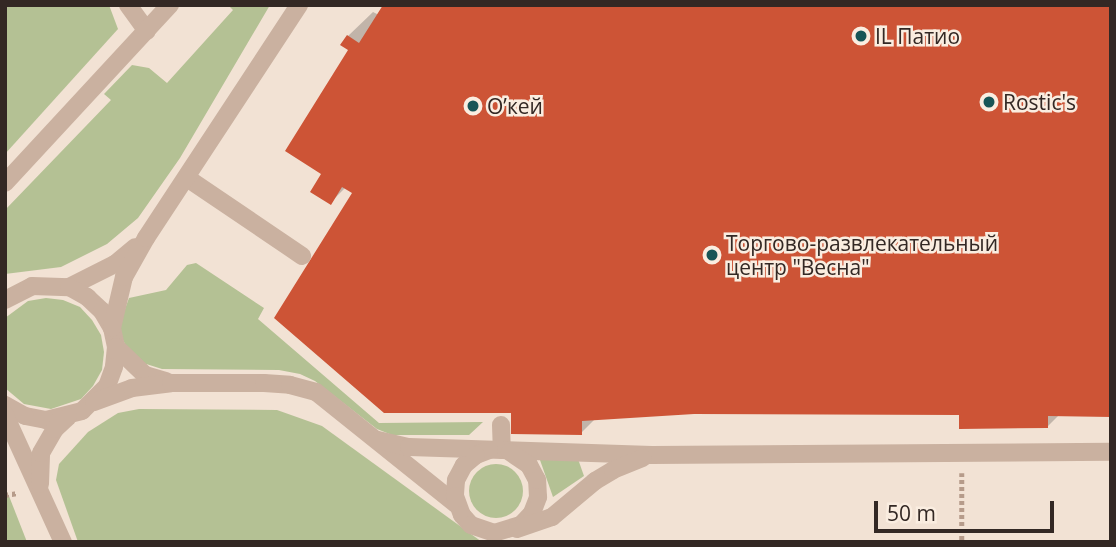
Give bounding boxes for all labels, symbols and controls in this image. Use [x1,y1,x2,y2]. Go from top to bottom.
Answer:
place label: IL Патио [875,23,960,49]
marker: IL Патио [853,28,869,44]
place label: Rostic's [1003,89,1076,115]
place label: О’кей [487,93,543,119]
marker: Rostic's [981,94,997,110]
marker: О’кей [465,98,481,114]
place label: Торгово-развлекательный центр "Весна" [726,230,998,280]
marker: Торгово-развлекательный центр "Весна" [704,247,720,263]
scale bar [878,488,1058,532]
text: 50 m [887,499,936,527]

